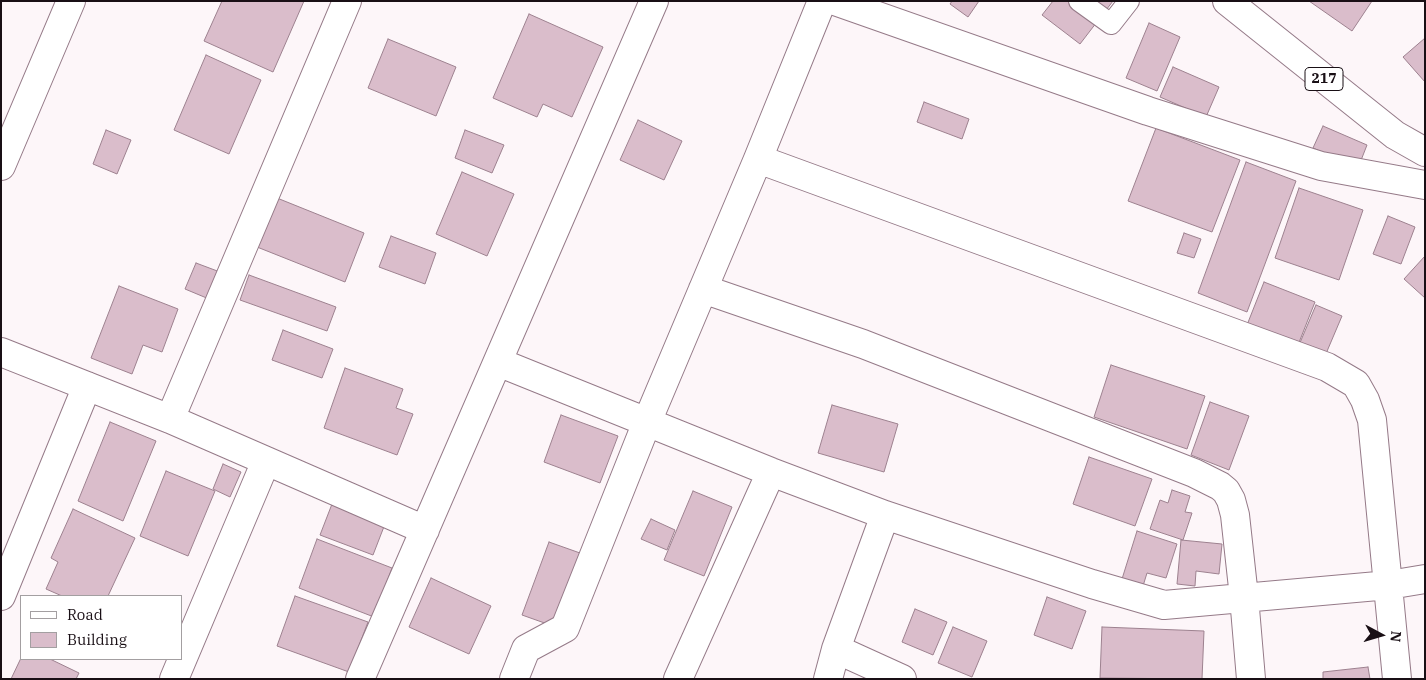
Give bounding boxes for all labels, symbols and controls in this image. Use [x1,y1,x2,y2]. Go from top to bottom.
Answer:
road number: 217 [1305,68,1343,90]
legend [20,595,182,660]
text: Road [67,605,103,624]
north arrow [1356,610,1406,660]
text: Building [67,630,127,649]
text: N [1386,630,1405,643]

